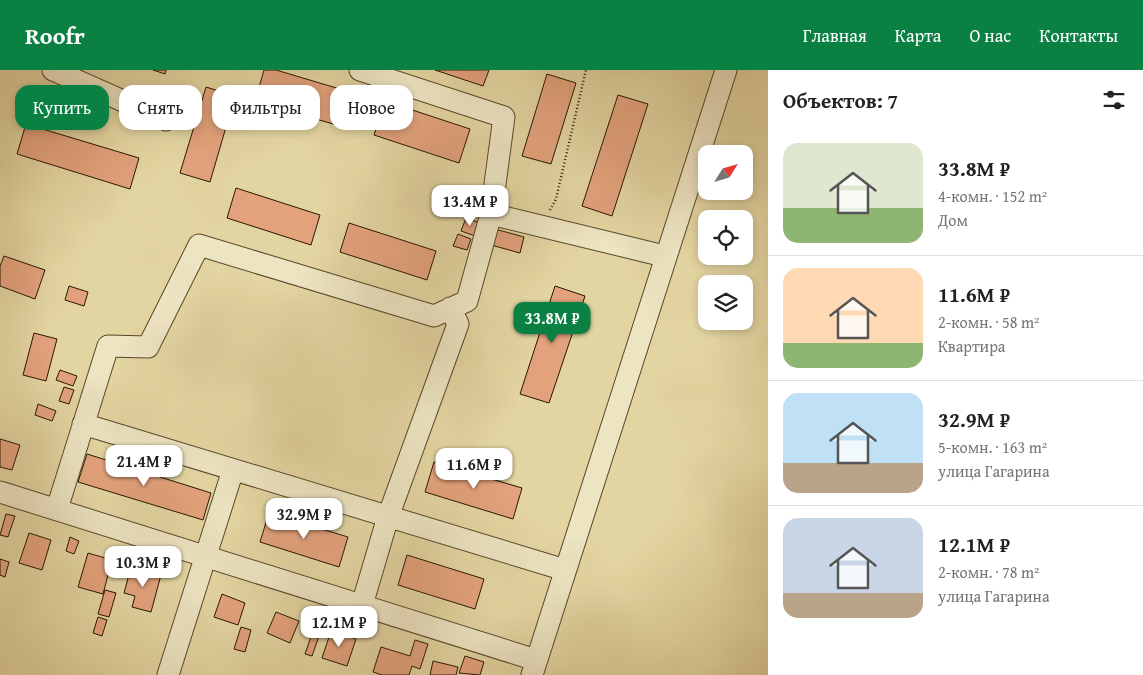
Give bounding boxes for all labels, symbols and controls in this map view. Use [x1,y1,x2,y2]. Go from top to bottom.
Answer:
text: Roofr [25,18,85,53]
text: Главная [803,22,867,49]
text: Карта [895,22,941,49]
text: О нас [969,22,1011,49]
text: Контакты [1039,22,1118,49]
chip: Купить [15,85,109,130]
chip: Снять [119,85,202,130]
chip: Фильтры [212,85,320,130]
chip: Новое [330,85,413,130]
text: Объектов: 7 [783,85,898,116]
icon: filters [1100,86,1128,114]
north arrow [698,145,752,200]
map controls [698,145,753,330]
text: 33.8M ₽ [938,153,1010,184]
icon: home [823,163,883,223]
pin: 13.4M ₽ [424,184,516,227]
text: 4-комн. · 152 m² [938,184,1047,208]
text: 13.4M ₽ [443,189,497,213]
text: Дом [938,208,968,232]
button: locate [698,210,753,265]
button: layers [698,275,753,330]
text: 11.6M ₽ [938,279,1010,310]
icon: home [823,288,883,348]
pin: 33.8M ₽ [506,302,598,344]
text: 33.8M ₽ [525,306,579,330]
text: 2-комн. · 58 m² [938,310,1039,334]
text: Квартира [938,334,1005,358]
text: 32.9M ₽ [938,404,1010,435]
icon: home [823,413,883,473]
text: 5-комн. · 163 m² [938,435,1047,459]
pin: 21.4M ₽ [98,444,190,487]
pin: 11.6M ₽ [428,448,520,490]
text: 21.4M ₽ [117,449,171,473]
text: 11.6M ₽ [447,452,501,476]
text: улица Гагарина [938,459,1050,483]
pin: 32.9M ₽ [258,498,350,540]
text: 32.9M ₽ [277,502,331,526]
text: 12.1M ₽ [938,529,1010,560]
icon: home [823,538,883,598]
pin: 10.3M ₽ [97,546,189,588]
text: 10.3M ₽ [116,550,170,574]
text: 2-комн. · 78 m² [938,560,1039,584]
text: улица Гагарина [938,584,1050,608]
pin: 12.1M ₽ [293,606,385,648]
text: 12.1M ₽ [312,610,366,634]

